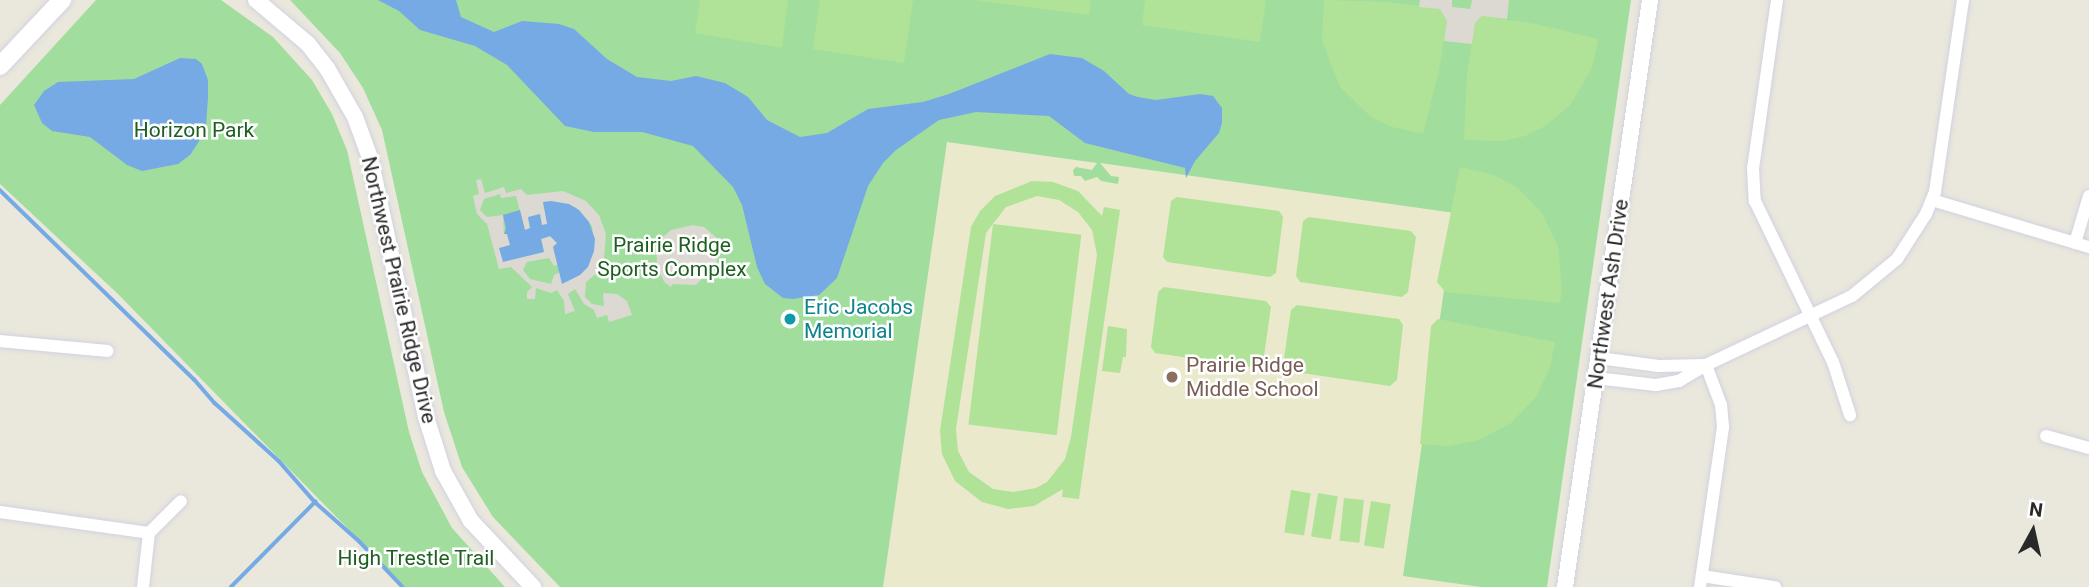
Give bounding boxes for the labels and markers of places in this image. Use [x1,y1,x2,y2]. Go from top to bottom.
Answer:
place label: Eric Jacobs Memorial [804,294,913,344]
marker: Eric Jacobs Memorial [782,311,798,327]
place label: Prairie Ridge Middle School [1186,352,1319,402]
marker: Prairie Ridge Middle School [1164,369,1180,385]

